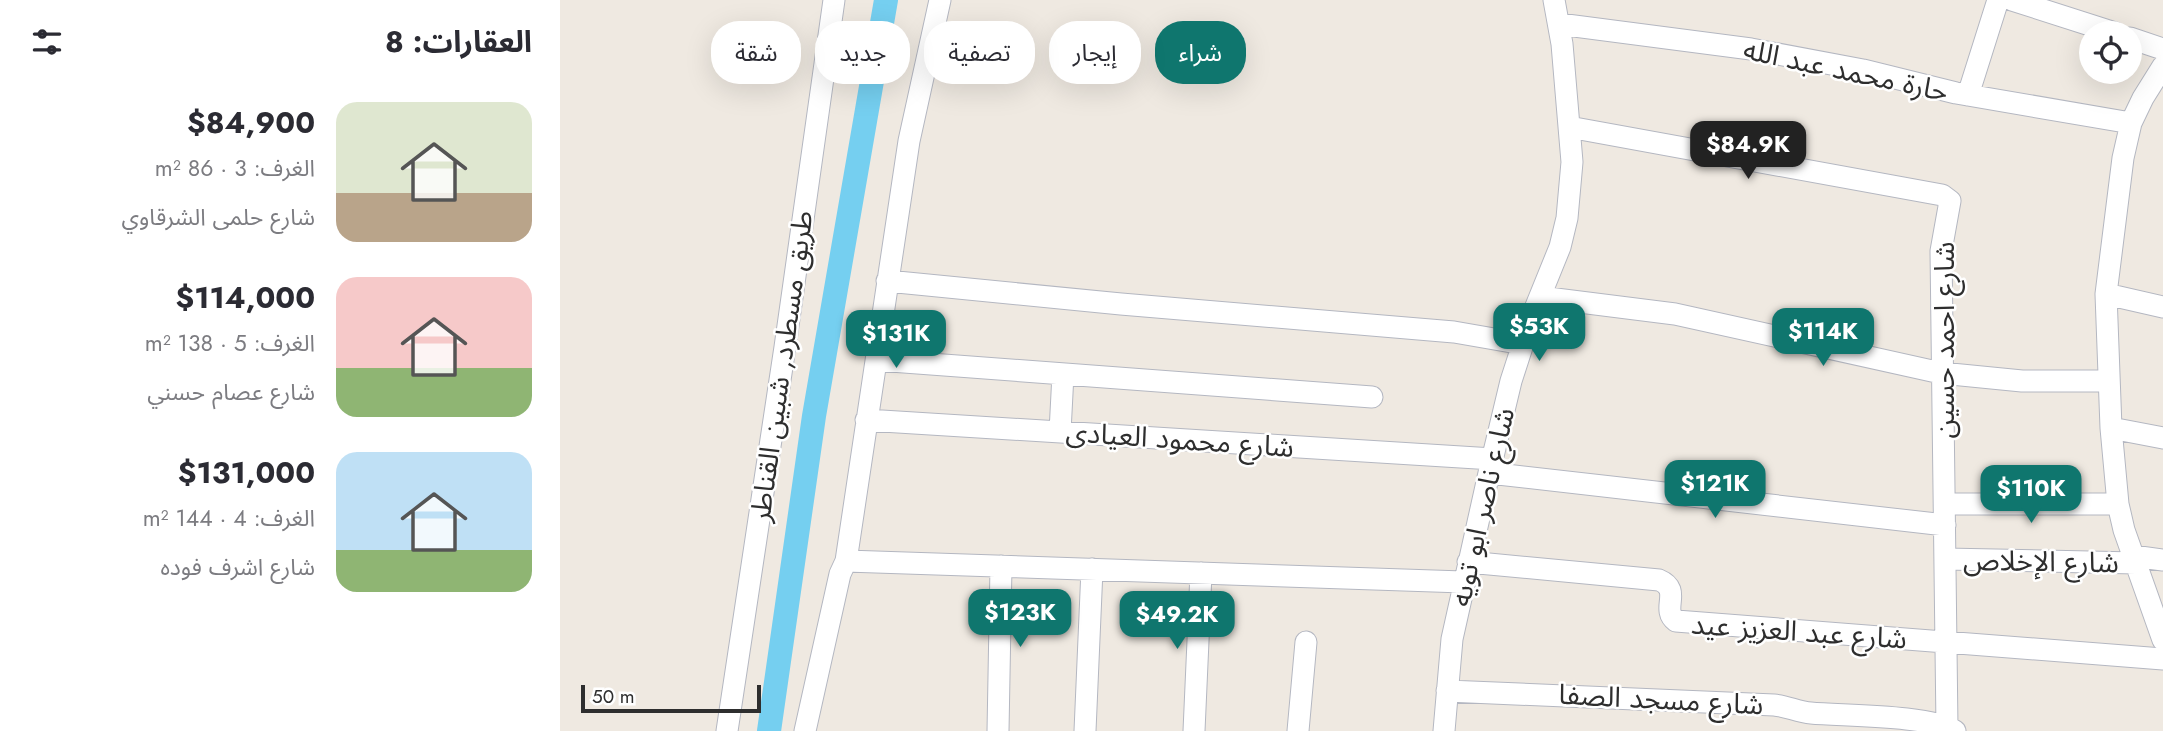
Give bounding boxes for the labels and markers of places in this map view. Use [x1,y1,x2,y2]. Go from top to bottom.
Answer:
pin: $84.9K [1691,122,1805,181]
pin: $53K [1498,304,1580,363]
pin: $114K [1774,308,1872,368]
pin: $131K [847,310,945,370]
pin: $121K [1666,461,1764,520]
pin: $110K [1982,466,2080,525]
pin: $123K [971,590,1069,649]
pin: $49.2K [1120,592,1234,651]

